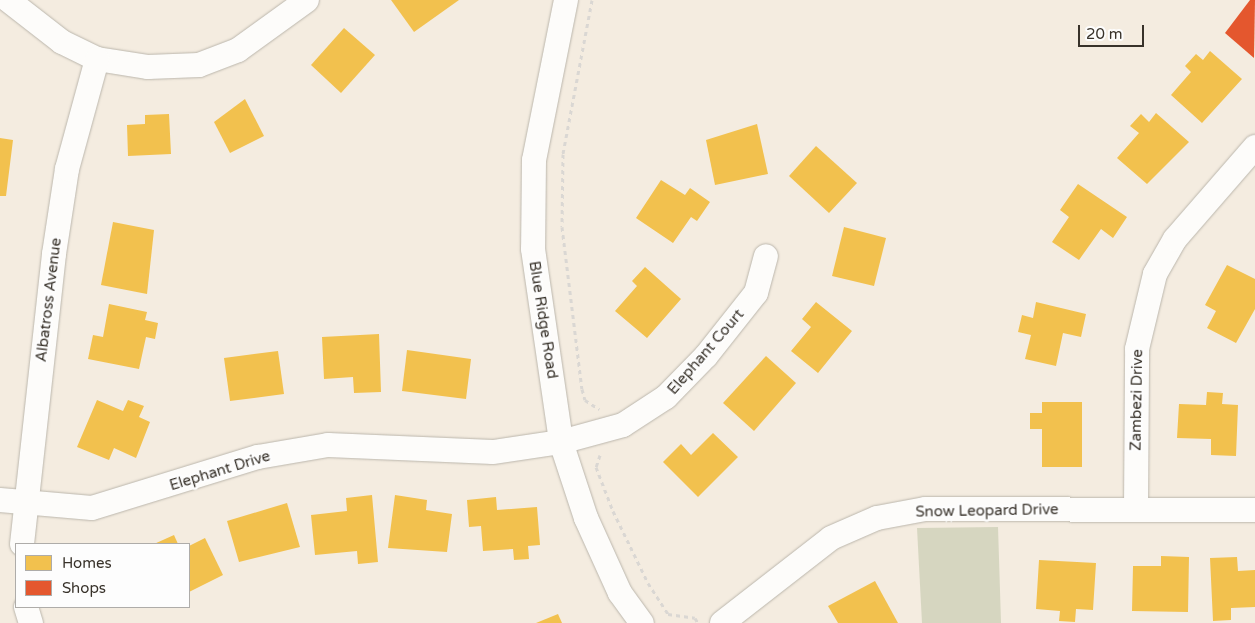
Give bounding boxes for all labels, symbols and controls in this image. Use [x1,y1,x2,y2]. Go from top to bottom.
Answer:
scale bar [1080,15,1146,47]
text: 20 m [1086,25,1123,43]
street label: Albatross Avenue [32,237,66,363]
street label: Blue Ridge Road [525,260,561,380]
street label: Elephant Court [664,306,748,398]
street label: Zambezi Drive [1127,349,1147,451]
street label: Elephant Drive [167,447,273,495]
street label: Snow Leopard Drive [915,501,1059,521]
legend [15,543,190,608]
text: Homes [62,554,112,572]
text: Shops [62,579,106,597]

